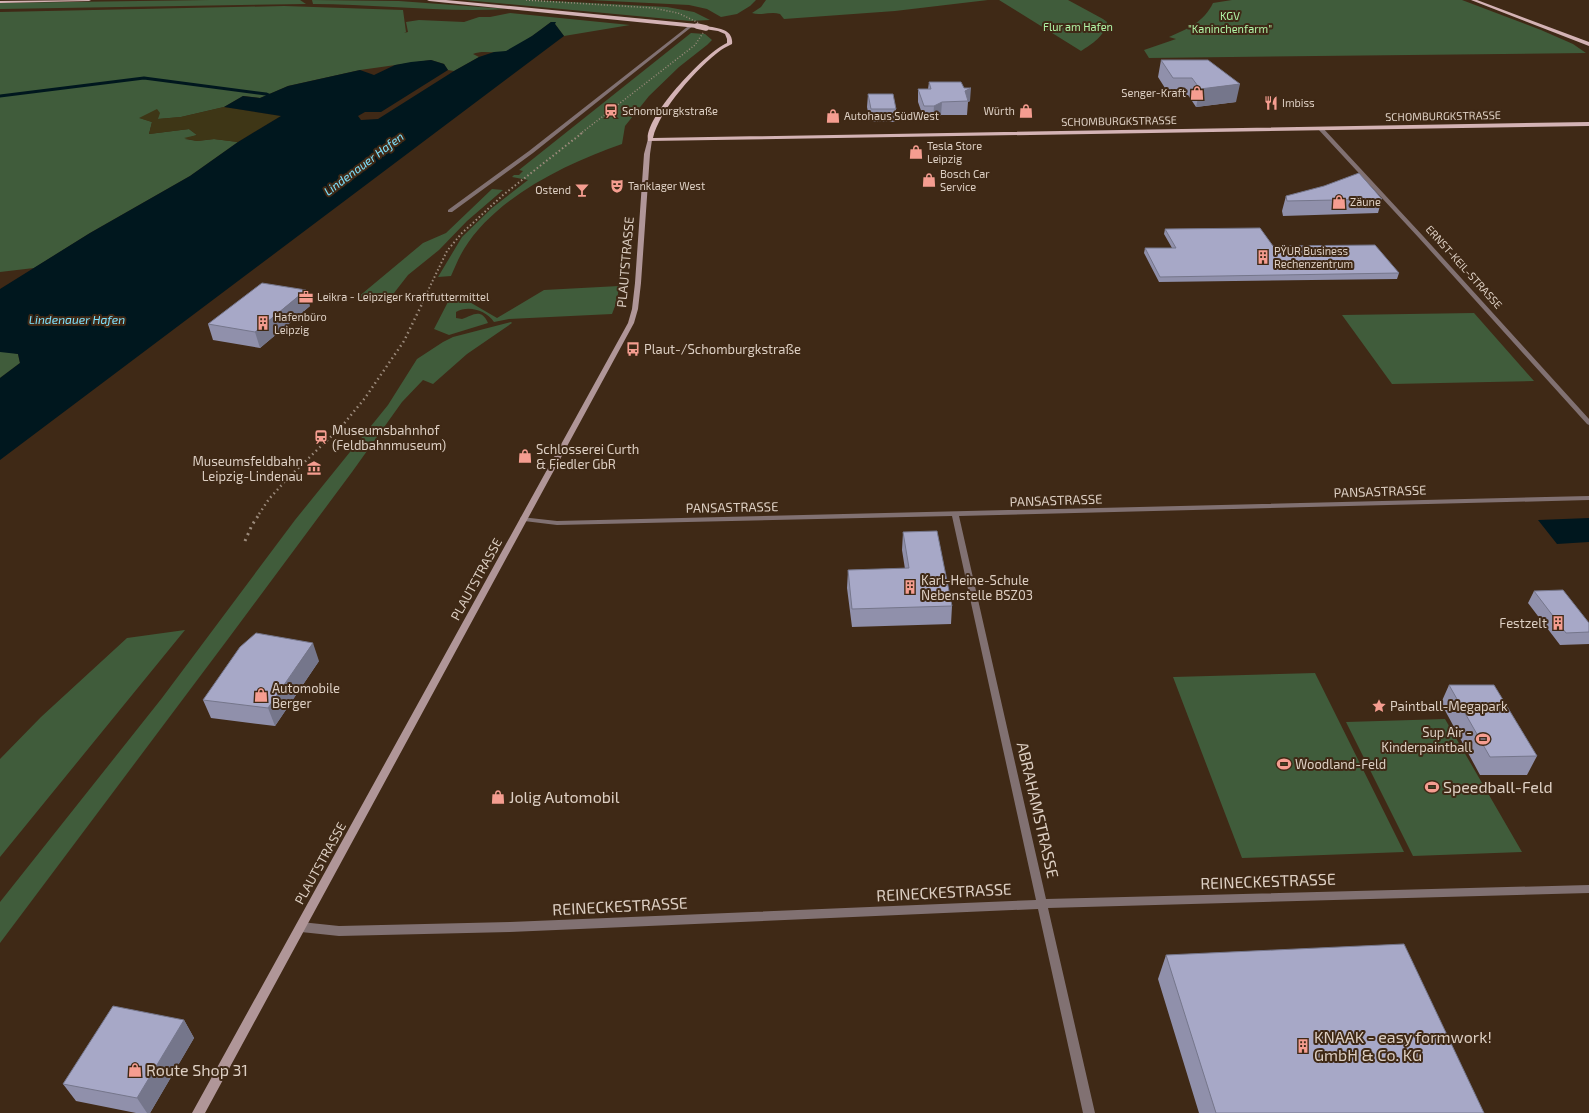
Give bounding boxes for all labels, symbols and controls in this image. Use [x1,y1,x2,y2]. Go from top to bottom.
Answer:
park label: KGV "Kaninchenfarm" [1188,9,1272,35]
park label: Flur am Hafen [1043,20,1113,33]
shop icon: Senger-Kraft [1189,85,1205,101]
place label: Senger-Kraft [1121,86,1186,99]
restaurant icon: Imbiss [1263,95,1279,111]
place label: Imbiss [1282,96,1315,109]
station icon: Schomburgkstraße [603,103,619,119]
shop icon: Würth [1018,103,1034,119]
place label: Schomburgkstraße [622,104,718,117]
place label: Würth [983,104,1015,117]
shop icon: Autohaus SüdWest [825,108,841,124]
street label: SCHOMBURGKSTRASSE [1385,108,1501,123]
place label: Autohaus SüdWest [844,109,939,122]
street label: SCHOMBURGKSTRASSE [1061,113,1177,128]
water label: Lindenauer Hafen [321,129,406,198]
place label: Tesla Store Leipzig [927,139,982,165]
shop icon: Tesla Store Leipzig [908,144,924,160]
place label: Bosch Car Service [940,167,990,193]
shop icon: Bosch Car Service [921,172,937,188]
theatre icon: Tanklager West [609,178,625,194]
place label: Tanklager West [628,179,705,192]
bar icon: Ostend [574,182,590,198]
place label: Ostend [535,183,571,196]
shop icon: Zäune [1331,194,1347,210]
place label: Zäune [1350,195,1381,208]
street label: PLAUTSTRASSE [613,216,637,308]
street label: ERNST-KEIL-STRASSE [1424,222,1505,311]
place label: PŸUR Business Rechenzentrum [1274,244,1353,270]
building icon: PŸUR Business Rechenzentrum [1255,249,1271,265]
office icon: Leikra - Leipziger Kraftfuttermittel [298,289,314,305]
place label: Leikra - Leipziger Kraftfuttermittel [317,290,490,303]
place label: Hafenbüro Leipzig [274,310,327,336]
water label: Lindenauer Hafen [29,312,125,326]
building icon: Hafenbüro Leipzig [255,315,271,331]
bus stop icon: Plaut-/Schomburgkstraße [625,341,641,357]
place label: Plaut-/Schomburgkstraße [644,341,801,357]
place label: Museumsbahnhof (Feldbahnmuseum) [332,422,446,453]
station icon: Museumsbahnhof (Feldbahnmuseum) [313,429,329,445]
place label: Schlosserei Curth & Fiedler GbR [536,441,639,472]
shop icon: Schlosserei Curth & Fiedler GbR [517,448,533,464]
place label: Museumsfeldbahn Leipzig-Lindenau [192,453,303,484]
museum icon: Museumsfeldbahn Leipzig-Lindenau [306,460,322,476]
street label: PANSASTRASSE [1333,481,1427,501]
street label: PANSASTRASSE [1009,490,1103,510]
street label: PANSASTRASSE [686,498,778,516]
street label: PLAUTSTRASSE [447,535,505,623]
place label: Karl-Heine-Schule Nebenstelle BSZ03 [921,572,1033,603]
building icon: Karl-Heine-Schule Nebenstelle BSZ03 [902,579,918,595]
place label: Festzelt [1499,615,1547,631]
building icon: Festzelt [1550,615,1566,631]
place label: Automobile Berger [272,680,340,711]
shop icon: Automobile Berger [253,687,269,703]
place icon: Paintball-Megapark [1371,698,1387,714]
place label: Paintball-Megapark [1390,698,1508,714]
place label: Sup Air - Kinderpaintball [1381,724,1472,755]
sports icon: Sup Air - Kinderpaintball [1475,731,1491,747]
street label: ABRAHAMSTRASSE [1014,740,1063,880]
sports icon: Woodland-Feld [1276,756,1292,772]
place label: Woodland-Feld [1295,756,1386,772]
place label: Speedball-Feld [1443,777,1553,796]
sports icon: Speedball-Feld [1424,779,1440,795]
place label: Jolig Automobil [509,787,620,806]
shop icon: Jolig Automobil [490,789,506,805]
street label: PLAUTSTRASSE [291,819,349,907]
street label: REINECKESTRASSE [1200,869,1336,892]
street label: REINECKESTRASSE [876,878,1012,905]
street label: REINECKESTRASSE [552,892,688,919]
place label: KNAAK - easy formwork! GmbH & Co. KG [1314,1027,1492,1064]
building icon: KNAAK - easy formwork! GmbH & Co. KG [1295,1038,1311,1054]
place label: Route Shop 31 [146,1060,248,1079]
shop icon: Route Shop 31 [127,1062,143,1078]

